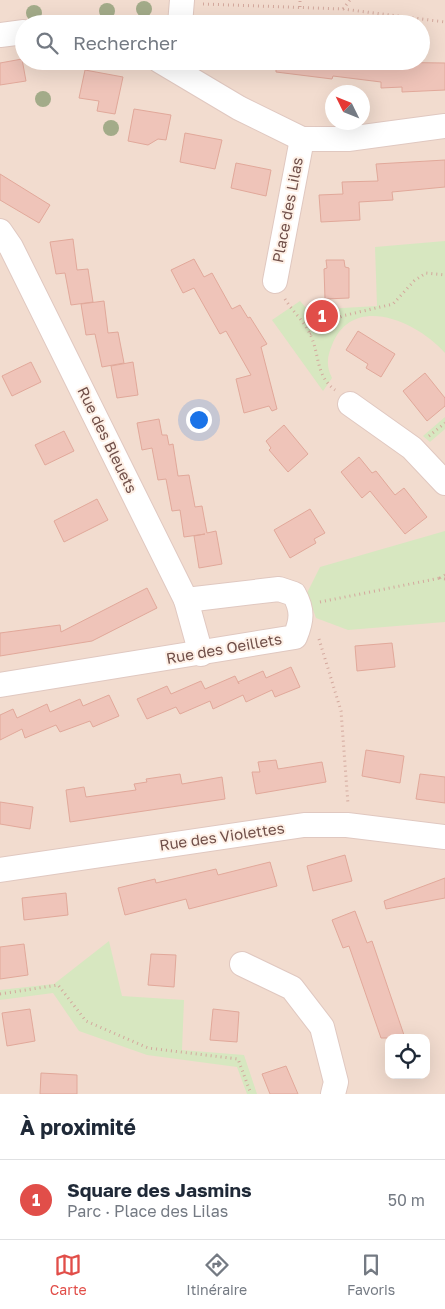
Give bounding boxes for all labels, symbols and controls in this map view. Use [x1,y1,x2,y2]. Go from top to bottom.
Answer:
search box [15,15,430,70]
icon: search [33,29,61,57]
text: Rechercher [73,31,178,54]
north arrow [325,85,370,130]
street label: Place des Lilas [268,155,306,264]
pin: 1 [306,297,338,335]
street label: Rue des Bleuets [74,383,141,496]
your location [186,407,212,433]
street label: Rue des Oeillets [165,629,283,667]
street label: Rue des Violettes [158,818,286,854]
map controls [385,1034,430,1079]
button: locate [385,1034,430,1079]
text: À proximité [20,1114,136,1140]
text: Square des Jasmins [67,1178,252,1201]
text: 1 [32,1190,40,1210]
text: 50 m [388,1190,425,1210]
text: Parc · Place des Lilas [67,1201,228,1221]
tab: Carte [50,1251,87,1298]
tab: Itinéraire [186,1251,247,1298]
tab: Favoris [347,1251,395,1298]

